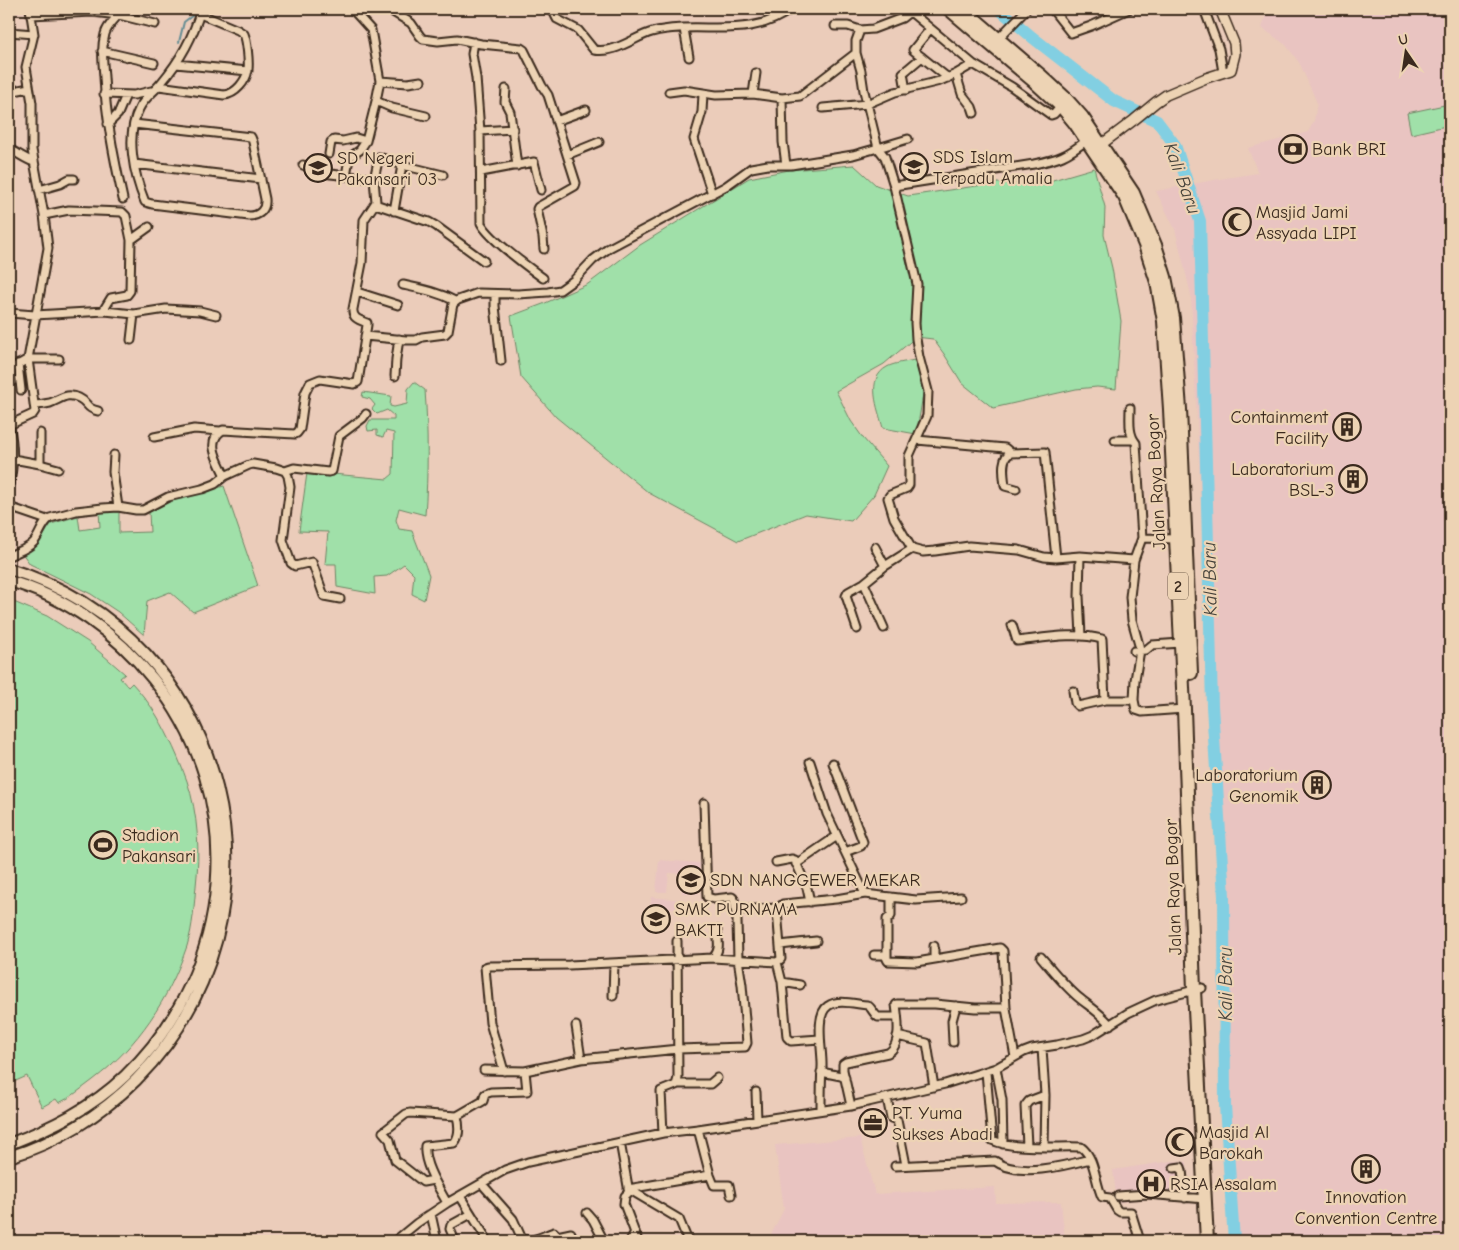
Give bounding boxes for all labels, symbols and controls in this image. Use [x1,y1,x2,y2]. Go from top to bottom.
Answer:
north arrow [1382,28,1432,78]
text: U [1397,30,1410,49]
bank icon: Bank BRI [1278,134,1308,164]
place label: Bank BRI [1312,139,1386,160]
water label: Kali Baru [1159,140,1205,217]
place label: SDS Islam Terpadu Amalia [933,147,1053,189]
place label: SD Negeri Pakansari 03 [337,148,437,190]
school or university icon: SDS Islam Terpadu Amalia [899,152,929,182]
school or university icon: SD Negeri Pakansari 03 [303,153,333,183]
place label: Masjid Jami Assyada LIPI [1256,202,1357,244]
mosque icon: Masjid Jami Assyada LIPI [1222,207,1252,237]
place label: Containment Facility [1231,407,1329,449]
street label: Jalan Raya Bogor [1142,412,1171,551]
building icon: Containment Facility [1332,412,1362,442]
place label: Laboratorium BSL-3 [1231,459,1334,501]
building icon: Laboratorium BSL-3 [1338,464,1368,494]
water label: Kali Baru [1198,542,1222,616]
road number: 2 [1168,572,1188,600]
place label: Laboratorium Genomik [1195,765,1298,807]
building icon: Laboratorium Genomik [1302,770,1332,800]
street label: Jalan Raya Bogor [1161,818,1186,956]
place label: Stadion Pakansari [122,825,196,867]
sports icon: Stadion Pakansari [88,830,118,860]
school or university icon: SDN NANGGEWER MEKAR [676,865,706,895]
place label: SDN NANGGEWER MEKAR [710,870,921,891]
place label: SMK PURNAMA BAKTI [675,899,797,941]
school or university icon: SMK PURNAMA BAKTI [641,904,671,934]
water label: Kali Baru [1215,947,1237,1021]
place label: PT. Yuma Sukses Abadi [892,1103,993,1145]
office icon: PT. Yuma Sukses Abadi [858,1108,888,1138]
place label: Masjid Al Barokah [1199,1122,1269,1164]
mosque icon: Masjid Al Barokah [1165,1127,1195,1157]
building icon: Innovation Convention Centre [1351,1154,1381,1184]
hospital icon: RSIA Assalam [1136,1169,1166,1199]
place label: RSIA Assalam [1170,1174,1277,1195]
place label: Innovation Convention Centre [1295,1187,1437,1229]

